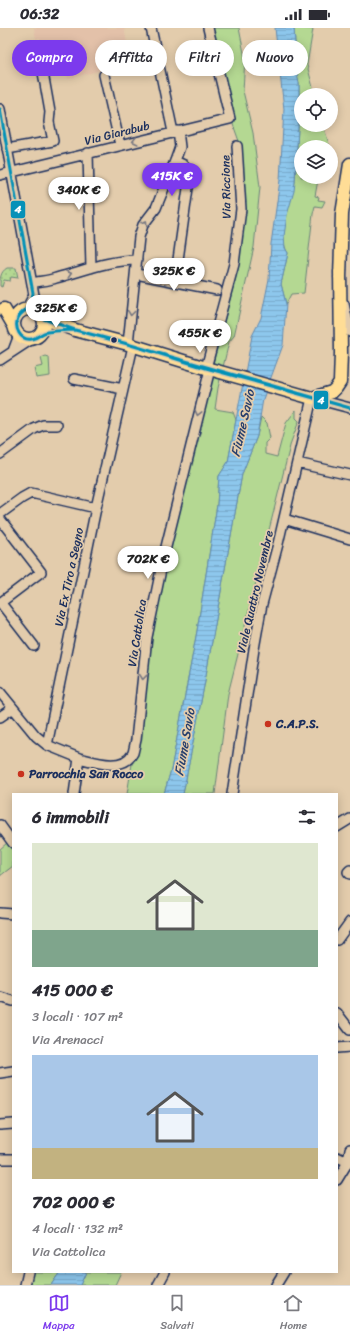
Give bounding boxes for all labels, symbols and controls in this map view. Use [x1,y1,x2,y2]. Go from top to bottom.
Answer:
text: 06:32 [20,1,59,27]
chip: Compra [12,40,87,76]
chip: Affitta [95,40,167,76]
chip: Filtri [175,40,234,76]
chip: Nuovo [242,40,308,76]
map controls [294,88,338,184]
button: locate [294,88,338,132]
street label: Via Giarabub [82,114,153,152]
one-way arrow [132,136,139,145]
button: layers [294,140,338,184]
street label: Via Riccione [214,155,238,219]
pin: 415K € [139,163,205,197]
text: 415K € [151,164,193,187]
pin: 340K € [46,177,112,211]
text: 340K € [57,178,101,201]
line badge: 4 [10,200,26,219]
text: 4 [14,200,22,219]
one-way arrow [141,220,148,227]
pin: 325K € [141,258,207,292]
text: 325K € [153,259,195,282]
one-way arrow [66,270,73,279]
pin: 325K € [23,295,89,329]
text: 325K € [35,296,77,319]
one-way arrow [127,310,136,316]
pin: 455K € [167,320,233,354]
text: 455K € [178,321,222,344]
unlabelled marker [109,335,119,345]
water label: Fiume Savio [224,386,262,459]
line badge: 4 [313,390,329,410]
text: 4 [317,391,325,410]
one-way arrow [194,409,203,416]
street label: Via Ex Tiro a Segno [48,525,90,629]
street label: Viale Quattro Novembre [230,528,280,656]
pin: 702K € [115,546,181,580]
text: 702K € [126,547,170,570]
street label: Via Cattolica [121,598,153,668]
one-way arrow [138,674,147,680]
water label: Fiume Savio [167,705,202,778]
place label: C.A.P.S. [275,713,319,735]
marker: C.A.P.S. [263,719,273,729]
place label: Parrocchia San Rocco [29,763,144,785]
marker: Parrocchia San Rocco [16,769,26,779]
text: 6 immobili [32,802,109,832]
icon: filters [296,806,318,828]
icon: home [139,869,211,941]
text: 415 000 € [32,975,113,1005]
text: 3 locali · 107 m² [32,1005,123,1028]
text: Via Arenacci [32,1028,103,1051]
icon: home [139,1081,211,1153]
text: 702 000 € [32,1187,115,1217]
text: 4 locali · 132 m² [32,1217,123,1240]
text: Via Cattolica [32,1240,106,1263]
tab: Mappa [43,1292,75,1335]
tab: Salvati [160,1292,194,1335]
tab: Home [280,1292,307,1335]

